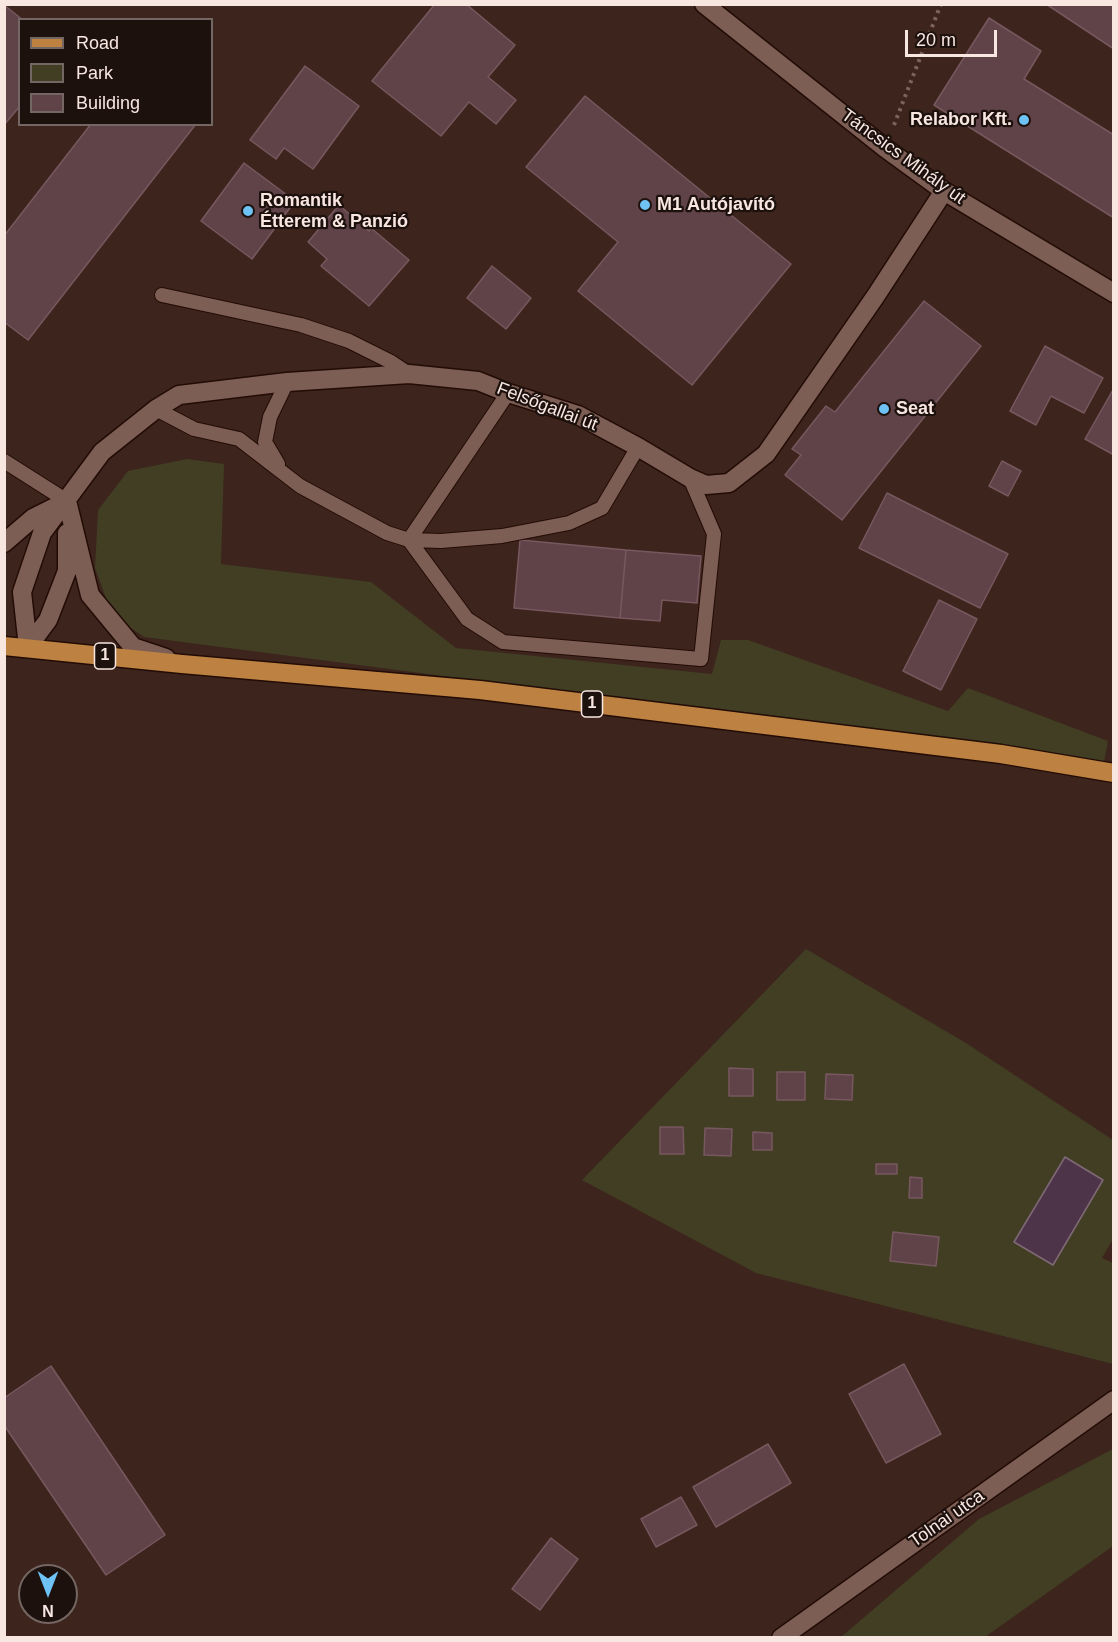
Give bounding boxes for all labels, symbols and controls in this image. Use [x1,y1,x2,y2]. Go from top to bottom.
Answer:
legend [18,18,213,126]
scale bar [908,18,1000,56]
text: 20 m [916,30,956,50]
text: Road [76,33,119,53]
text: Park [76,63,113,83]
text: Building [76,93,140,113]
street label: Táncsics Mihály út [837,105,969,209]
place label: Relabor Kft. [910,109,1012,131]
marker: Relabor Kft. [1017,113,1031,127]
place label: Romantik Étterem & Panzió [260,190,408,232]
place label: M1 Autójavító [657,194,775,216]
marker: M1 Autójavító [638,198,652,212]
marker: Romantik Étterem & Panzió [241,204,255,218]
street label: Felsőgallai út [494,378,600,436]
place label: Seat [896,398,934,420]
marker: Seat [877,402,891,416]
road number: 1 [94,643,116,669]
road number: 1 [582,691,602,717]
street label: Tolnai utca [906,1485,988,1553]
north arrow [18,1564,78,1624]
text: N [42,1602,54,1619]

